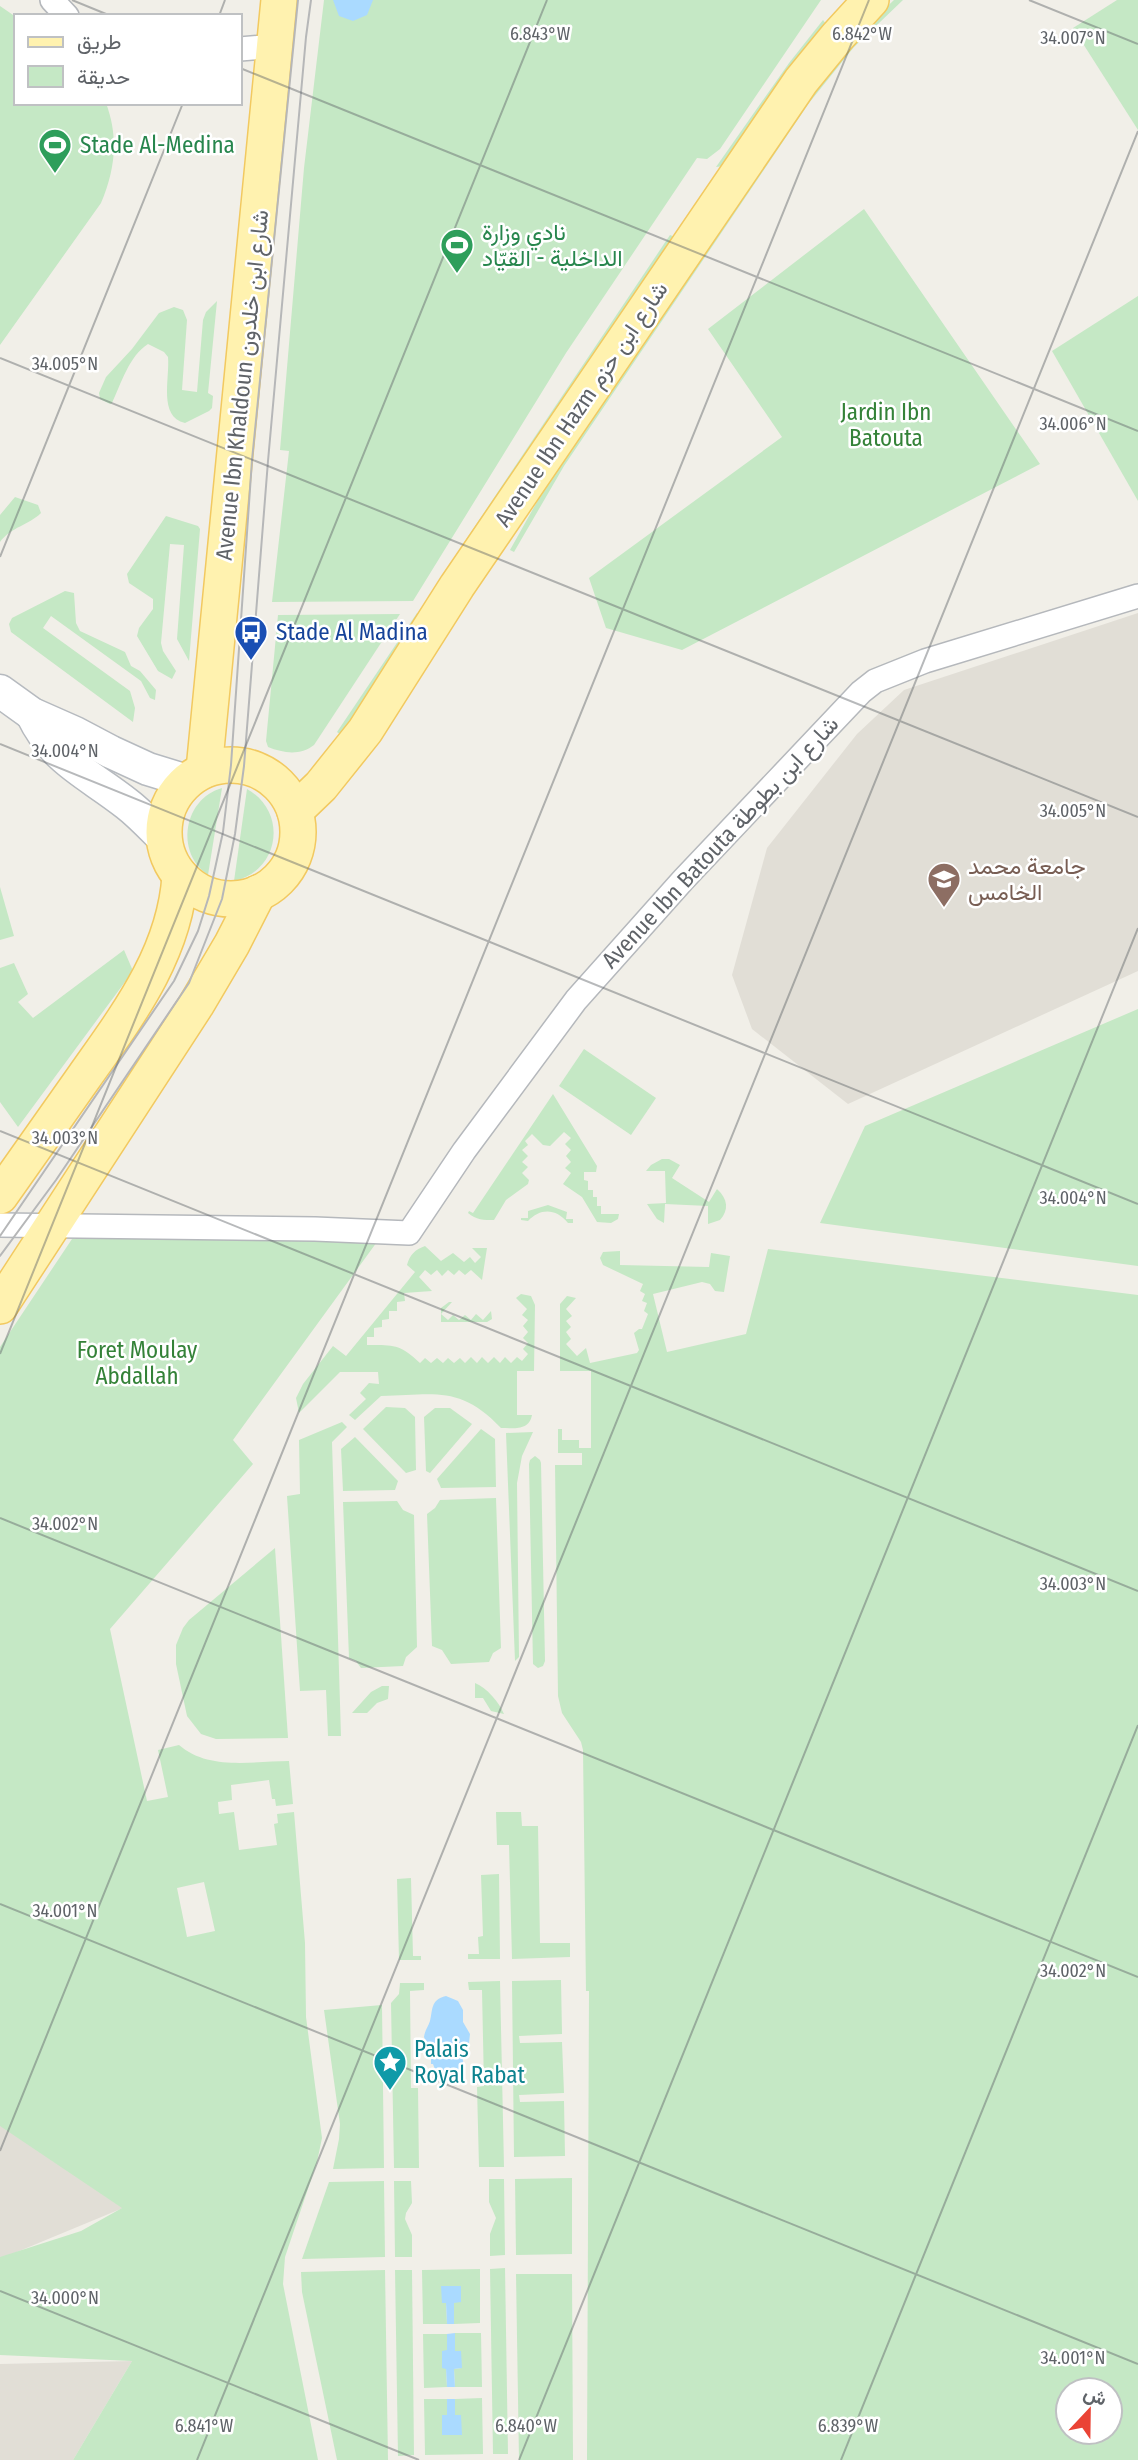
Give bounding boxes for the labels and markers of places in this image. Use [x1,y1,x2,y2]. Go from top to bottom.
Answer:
sports icon: Stade Al-Medina [36,126,74,175]
place label: Stade Al-Medina [80,131,235,159]
place label: نادي وزارة الداخلية - القيّاد [482,218,623,272]
sports icon: نادي وزارة الداخلية - القيّاد [438,226,476,275]
bus stop icon: Stade Al Madina [232,613,270,662]
place label: Stade Al Madina [276,618,428,646]
place label: جامعة محمد الخامس [968,852,1086,906]
school or university icon: جامعة محمد الخامس [925,860,963,909]
place label: Palais Royal Rabat [414,2035,526,2089]
place icon: Palais Royal Rabat [371,2043,409,2092]

